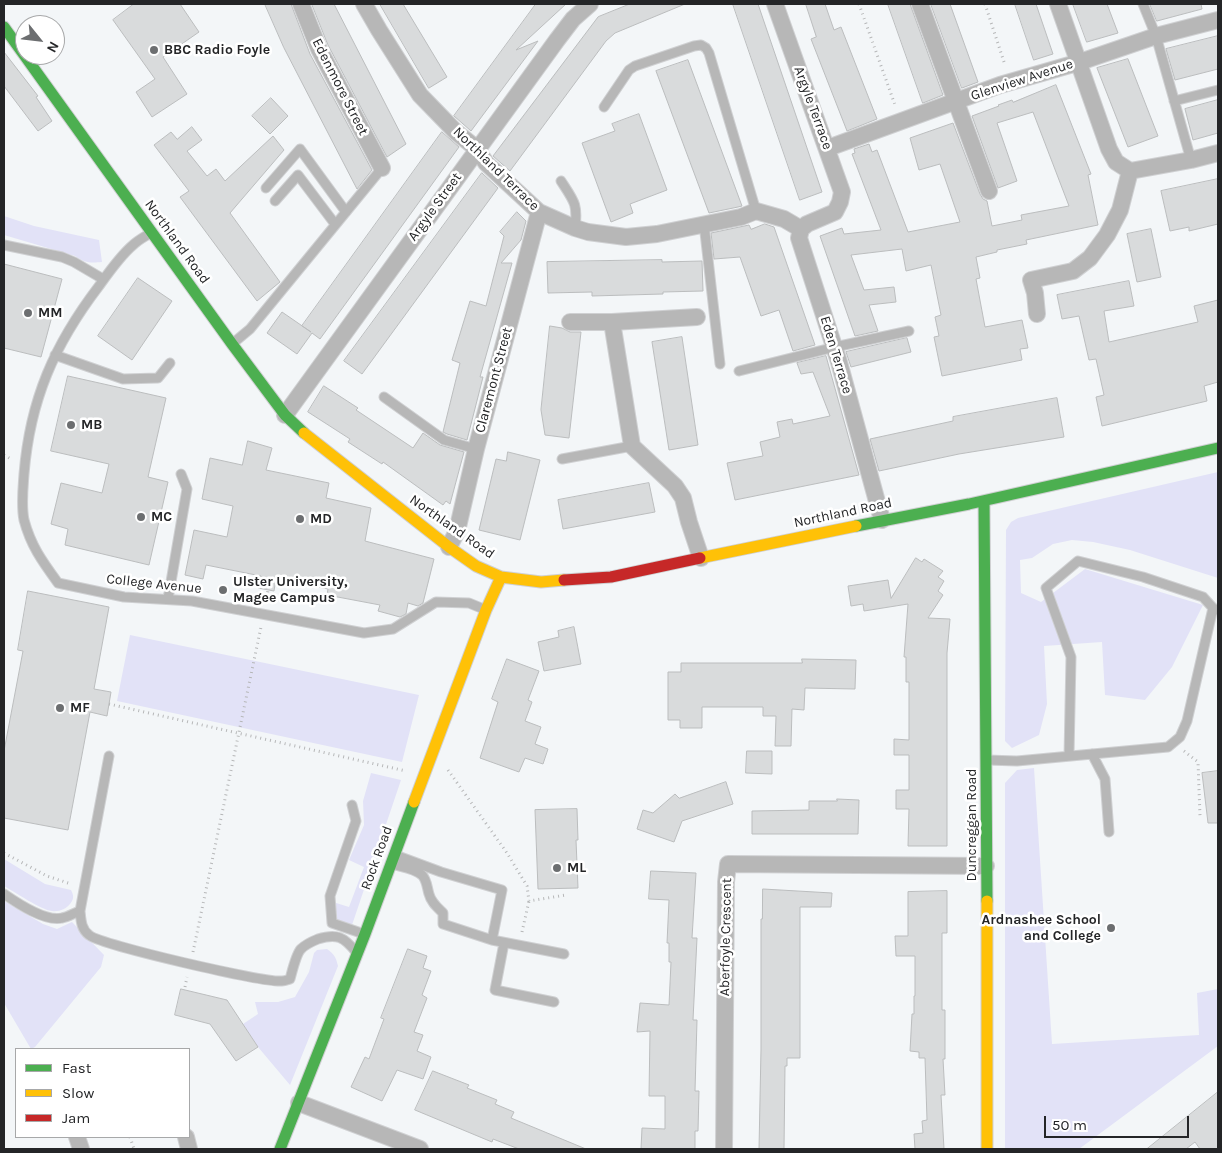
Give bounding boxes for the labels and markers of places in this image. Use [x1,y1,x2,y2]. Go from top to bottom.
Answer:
place label: BBC Radio Foyle [164,42,270,58]
marker: BBC Radio Foyle [148,44,160,56]
place label: MM [38,305,62,321]
marker: MM [22,307,34,319]
place label: MB [81,417,102,433]
marker: MB [65,419,77,431]
place label: MC [151,509,172,525]
marker: MC [135,511,147,523]
place label: MD [310,511,332,527]
marker: MD [294,513,306,525]
place label: Ulster University, Magee Campus [233,574,348,606]
marker: Ulster University, Magee Campus [217,584,229,596]
place label: MF [70,700,90,716]
marker: MF [54,702,66,714]
place label: ML [567,860,586,876]
marker: ML [551,862,563,874]
place label: Ardnashee School and College [982,912,1101,944]
marker: Ardnashee School and College [1105,922,1117,934]

